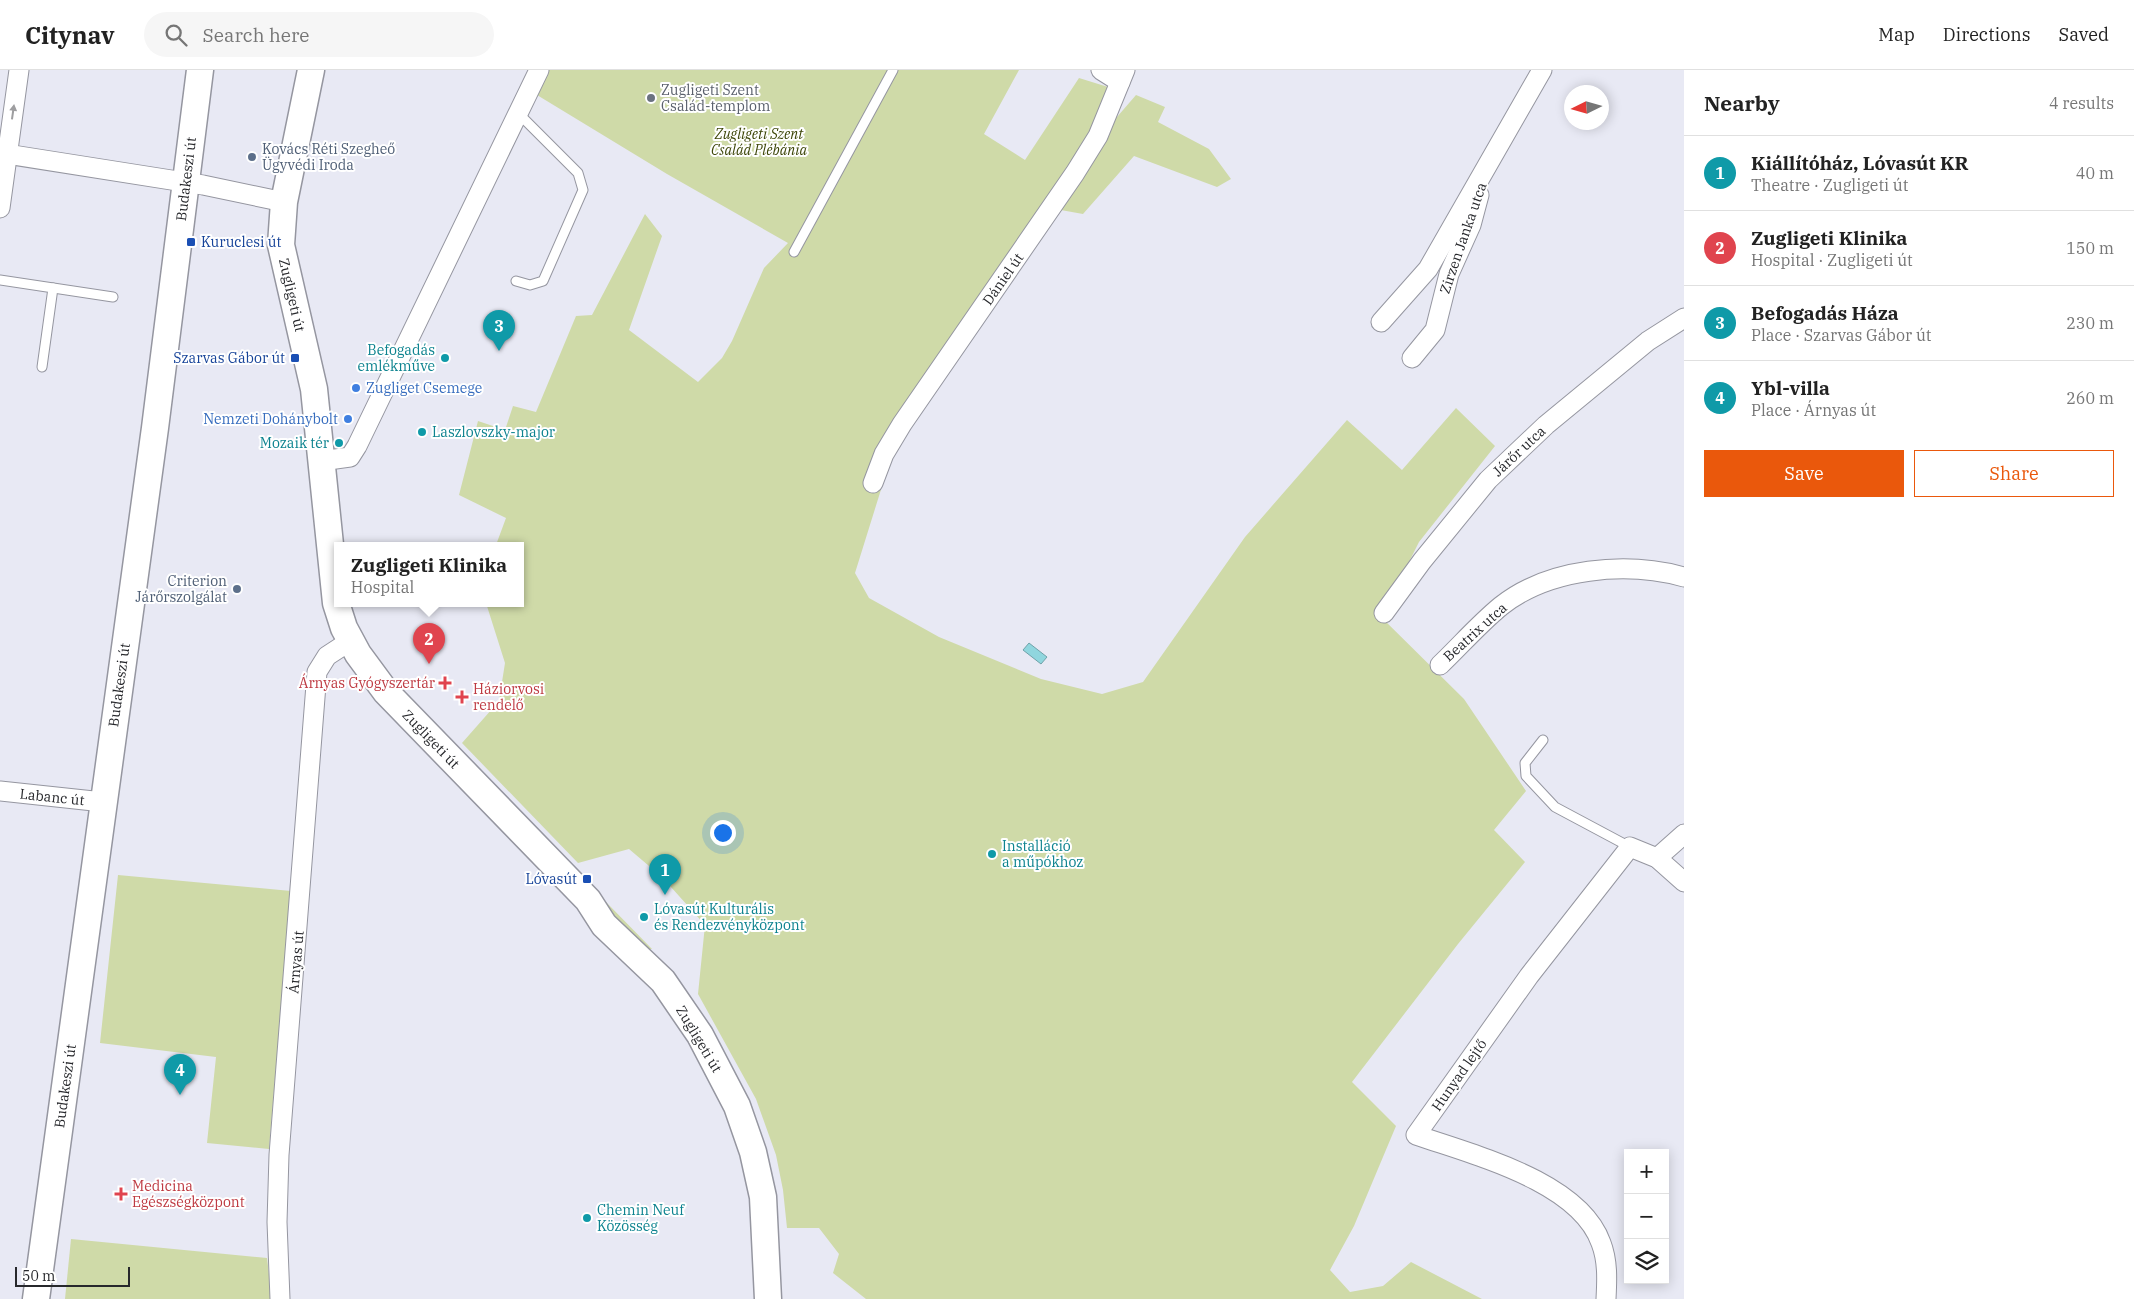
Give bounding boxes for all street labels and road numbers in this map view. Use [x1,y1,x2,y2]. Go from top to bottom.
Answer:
street label: Budakeszi út [172,136,200,222]
street label: Zirzen Janka utca [1436,180,1491,296]
street label: Dániel út [979,249,1027,309]
street label: Zugligeti út [275,256,309,334]
street label: Járőr utca [1489,422,1550,480]
street label: Beatrix utca [1439,598,1511,665]
street label: Budakeszi út [104,642,134,728]
street label: Zugligeti út [398,706,464,772]
street label: Labanc út [19,785,85,809]
street label: Árnyas út [283,930,308,994]
street label: Zugligeti út [672,1002,726,1076]
street label: Hunyad lejtő [1428,1035,1490,1115]
street label: Budakeszi út [50,1043,80,1129]

